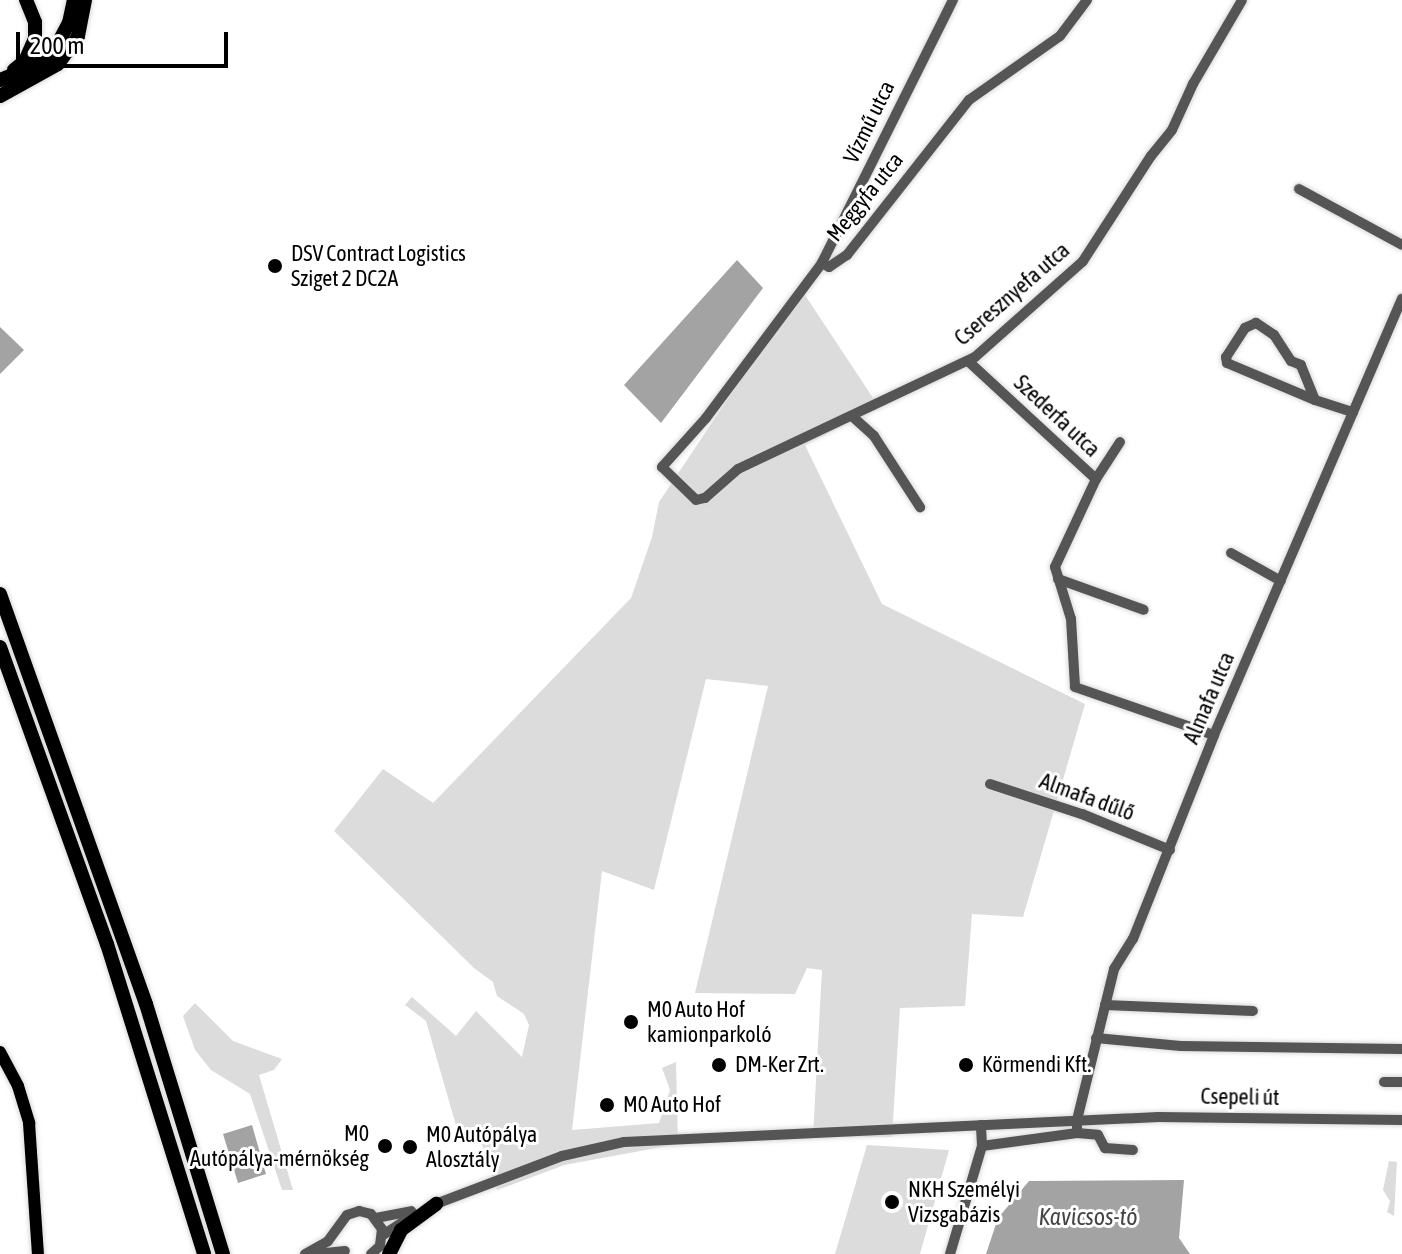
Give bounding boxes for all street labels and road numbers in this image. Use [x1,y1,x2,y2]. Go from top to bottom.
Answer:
street label: Vízmű utca [838,77,900,167]
street label: Meggyfa utca [821,147,909,247]
street label: Cseresznyefa utca [949,237,1075,351]
street label: Szederfa utca [1009,370,1105,462]
street label: Almafa utca [1178,648,1240,748]
street label: Almafa dűlő [1036,768,1138,826]
street label: Csepeli út [1200,1083,1280,1111]

